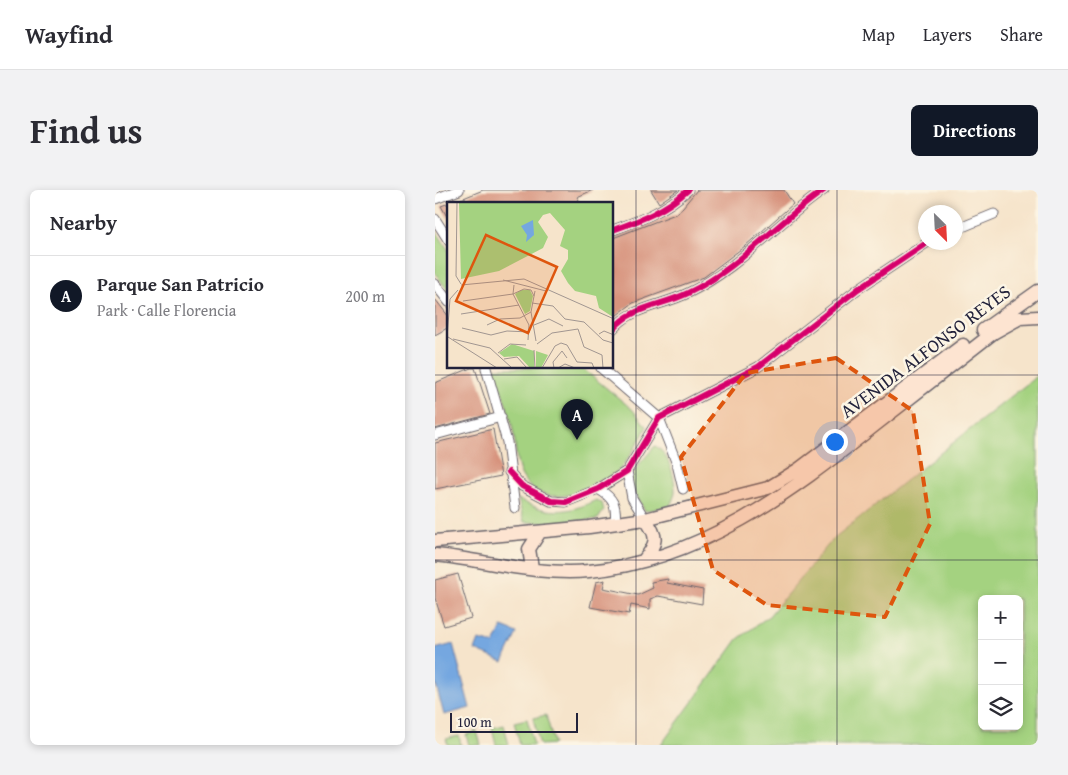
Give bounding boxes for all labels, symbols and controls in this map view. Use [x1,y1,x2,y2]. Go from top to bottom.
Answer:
text: Wayfind [25,17,113,52]
text: Map [862,21,895,48]
text: Layers [923,21,972,48]
text: Share [1000,21,1043,48]
text: Find us [30,105,143,156]
button: Directions [911,105,1038,156]
inset map [447,202,614,369]
north arrow [918,205,963,250]
text: Nearby [50,207,117,238]
text: Parque San Patricio [97,270,264,298]
street label: AVENIDA ALFONSO REYES [834,278,1016,424]
text: A [61,284,71,308]
text: 200 m [345,284,385,308]
text: Park · Calle Florencia [97,298,236,322]
pin: A [561,399,593,440]
your location [822,429,848,455]
map controls [978,595,1023,730]
button: + [978,595,1023,640]
button: − [978,640,1023,685]
button: layers [978,685,1023,730]
scale bar [450,710,577,733]
text: 100 m [457,712,492,732]

